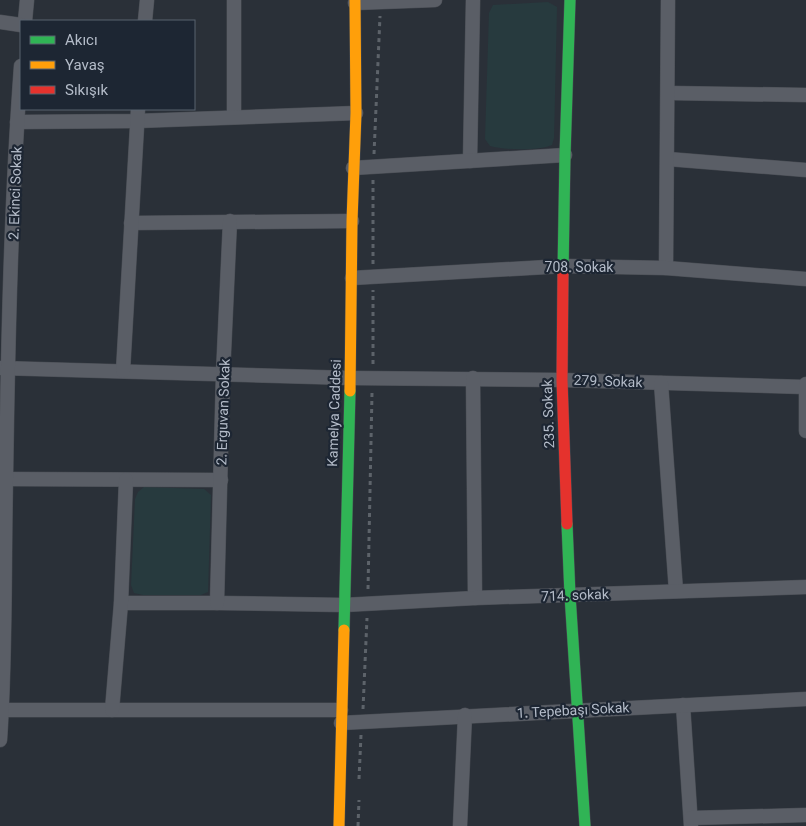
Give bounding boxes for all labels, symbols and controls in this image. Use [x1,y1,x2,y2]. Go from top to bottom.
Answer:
legend [20,20,195,110]
text: Akıcı [65,31,98,49]
text: Yavaş [65,56,105,74]
text: Sıkışık [65,81,108,99]
street label: 2. Ekinci Sokak [5,145,25,240]
street label: 708. Sokak [545,259,614,275]
street label: 2. Erguvan Sokak [213,357,233,466]
street label: Kamelya Caddesi [324,359,344,467]
street label: 279. Sokak [573,372,644,390]
street label: 235. Sokak [539,378,557,449]
street label: 714. sokak [541,586,610,604]
street label: 1. Tepebaşı Sokak [516,699,631,721]

